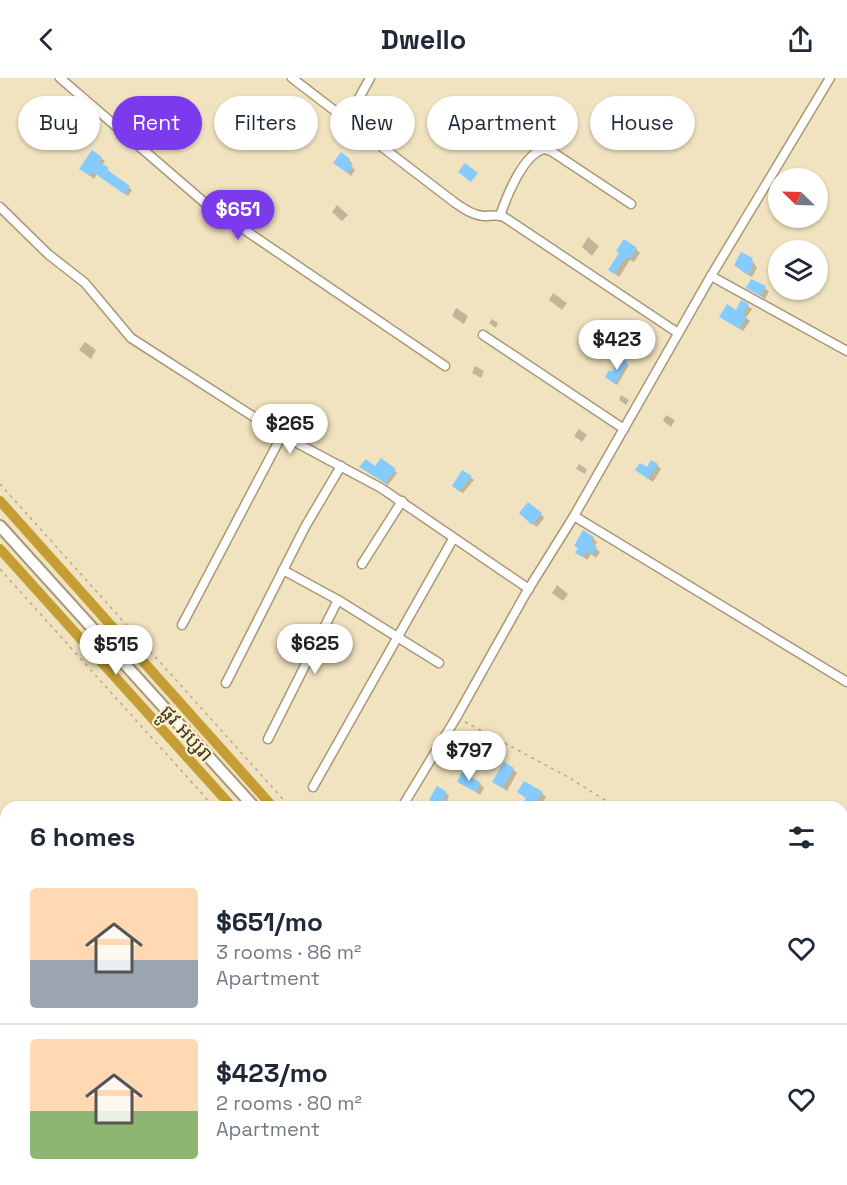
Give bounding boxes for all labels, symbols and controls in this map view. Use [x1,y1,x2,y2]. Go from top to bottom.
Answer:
text: Dwello [381,22,466,57]
icon: back [30,23,63,56]
icon: share [784,23,817,56]
chip: Buy [18,96,100,150]
chip: Rent [112,96,202,150]
chip: Filters [214,96,318,150]
chip: New [330,96,415,150]
chip: Apartment [427,96,578,150]
chip: House [590,96,695,150]
north arrow [768,168,828,228]
map controls [768,168,828,300]
pin: $651 [202,190,274,241]
text: $651 [215,196,261,222]
button: layers [768,240,828,300]
pin: $423 [581,320,653,371]
text: $423 [593,326,641,352]
pin: $265 [254,404,326,455]
text: $265 [266,410,314,436]
pin: $625 [279,624,351,675]
pin: $515 [80,625,152,676]
text: $625 [291,630,339,656]
text: $515 [94,631,138,657]
street label: ផ្លូវ អប្សរា [150,699,219,771]
pin: $797 [433,731,505,782]
text: $797 [446,737,492,763]
text: 6 homes [30,820,135,854]
icon: filters [785,821,818,854]
text: $651/mo [216,905,323,939]
icon: home [78,912,150,984]
icon: heart [785,932,818,965]
text: 3 rooms · 86 m² [216,939,361,965]
text: Apartment [216,965,320,991]
text: $423/mo [216,1056,328,1090]
icon: home [78,1063,150,1135]
icon: heart [785,1083,818,1116]
text: 2 rooms · 80 m² [216,1090,362,1116]
text: Apartment [216,1116,320,1142]

